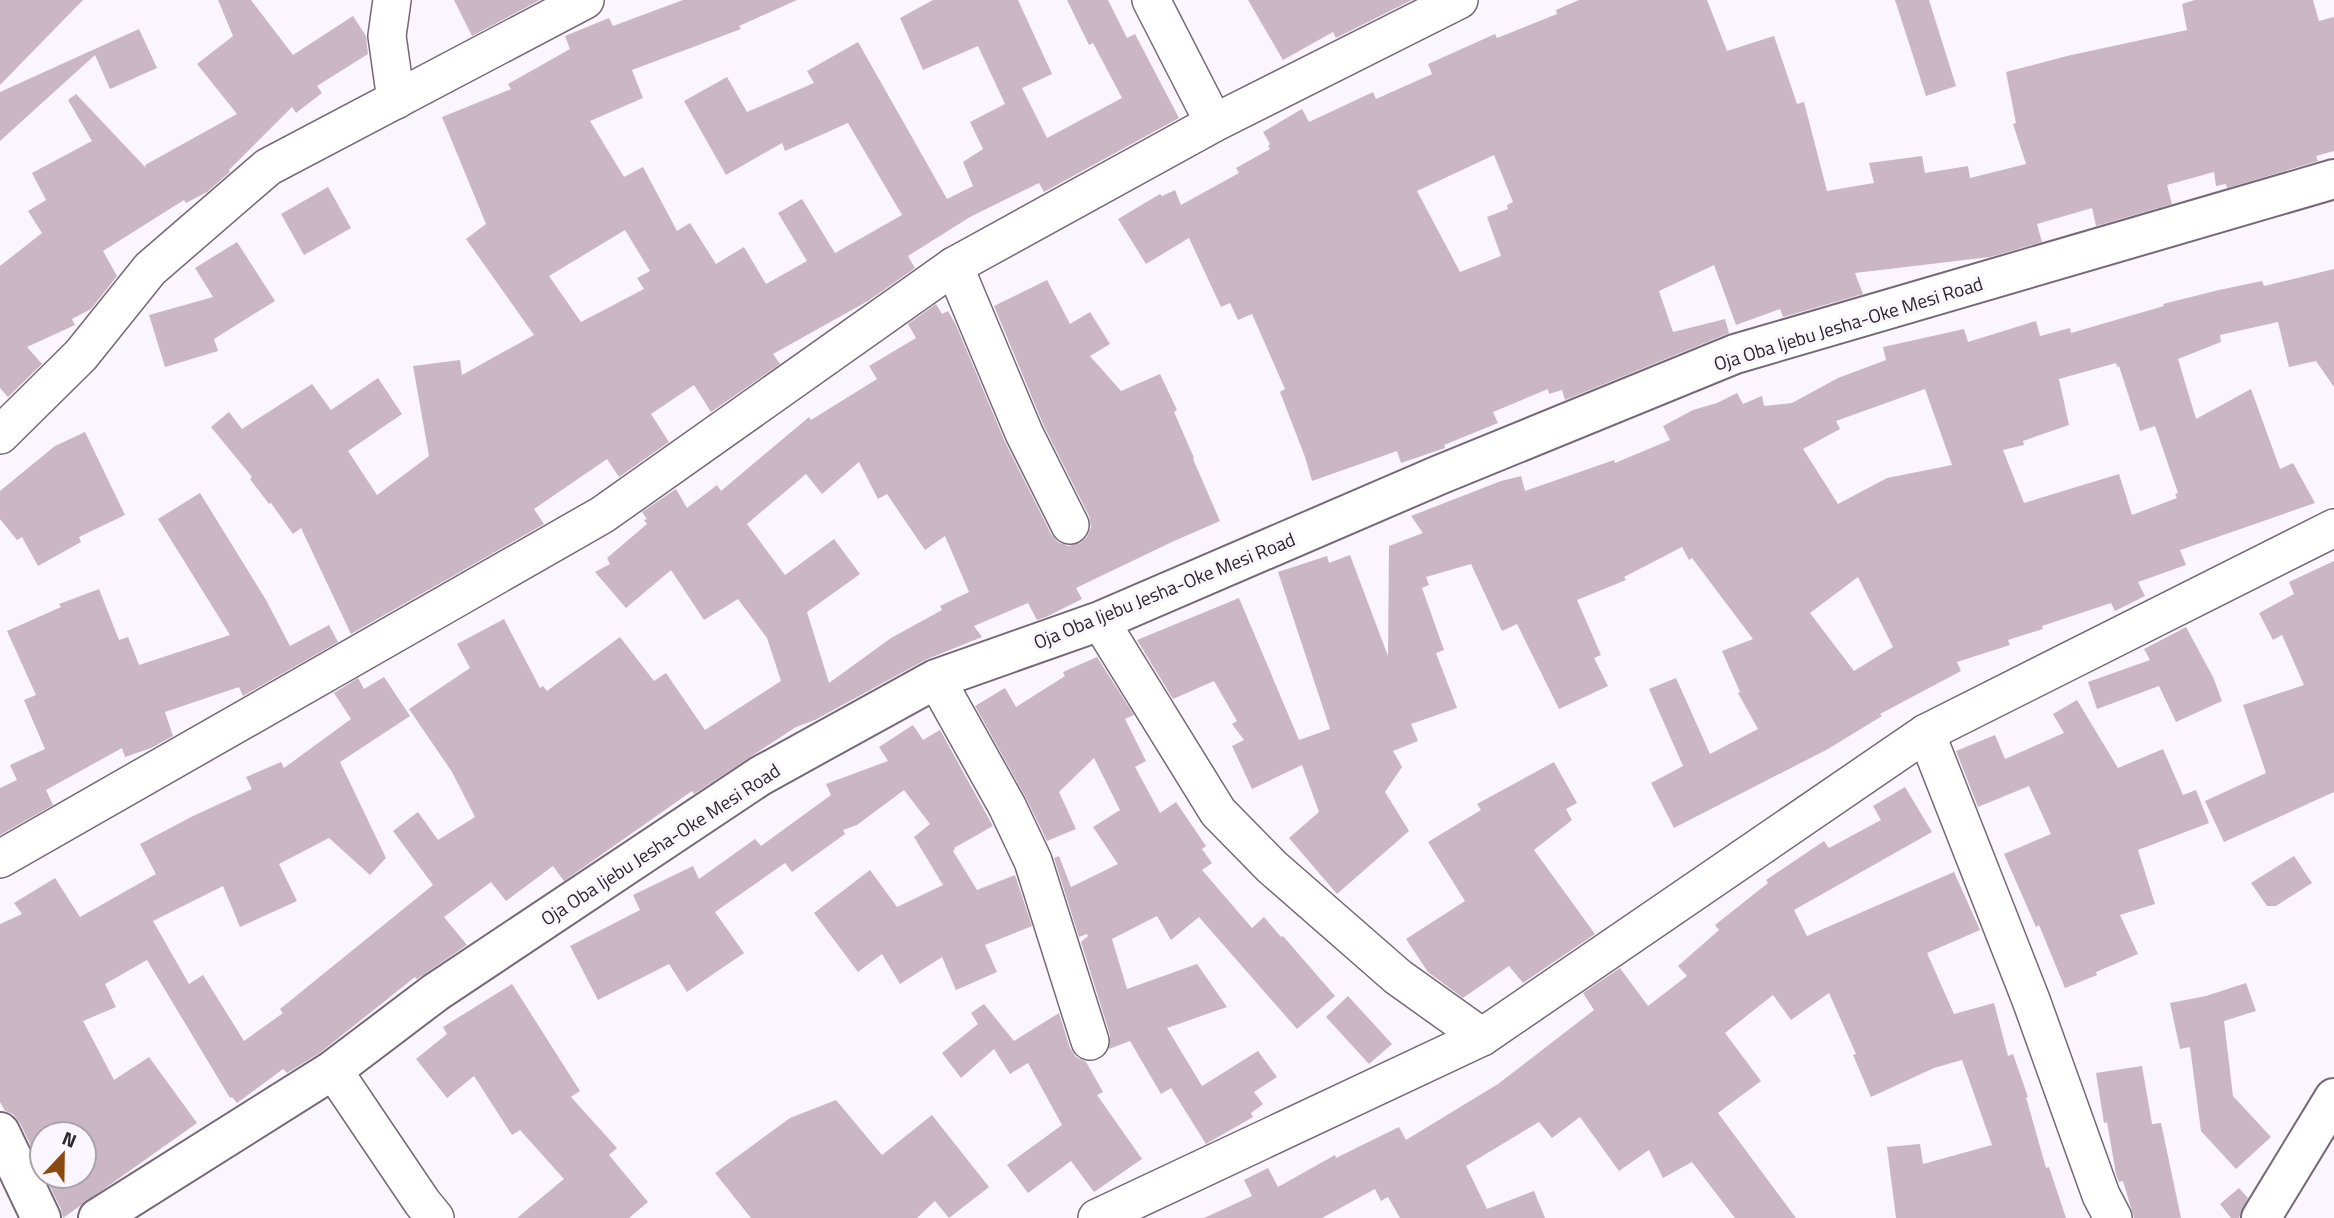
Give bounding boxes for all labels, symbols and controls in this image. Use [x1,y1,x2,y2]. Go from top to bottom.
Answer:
street label: Oja Oba Ijebu Jesha-Oke Mesi Road [1710,268,1986,378]
street label: Oja Oba Ijebu Jesha-Oke Mesi Road [1029,524,1299,656]
street label: Oja Oba Ijebu Jesha-Oke Mesi Road [535,756,785,932]
north arrow [28,1120,98,1190]
text: N [58,1123,81,1155]

